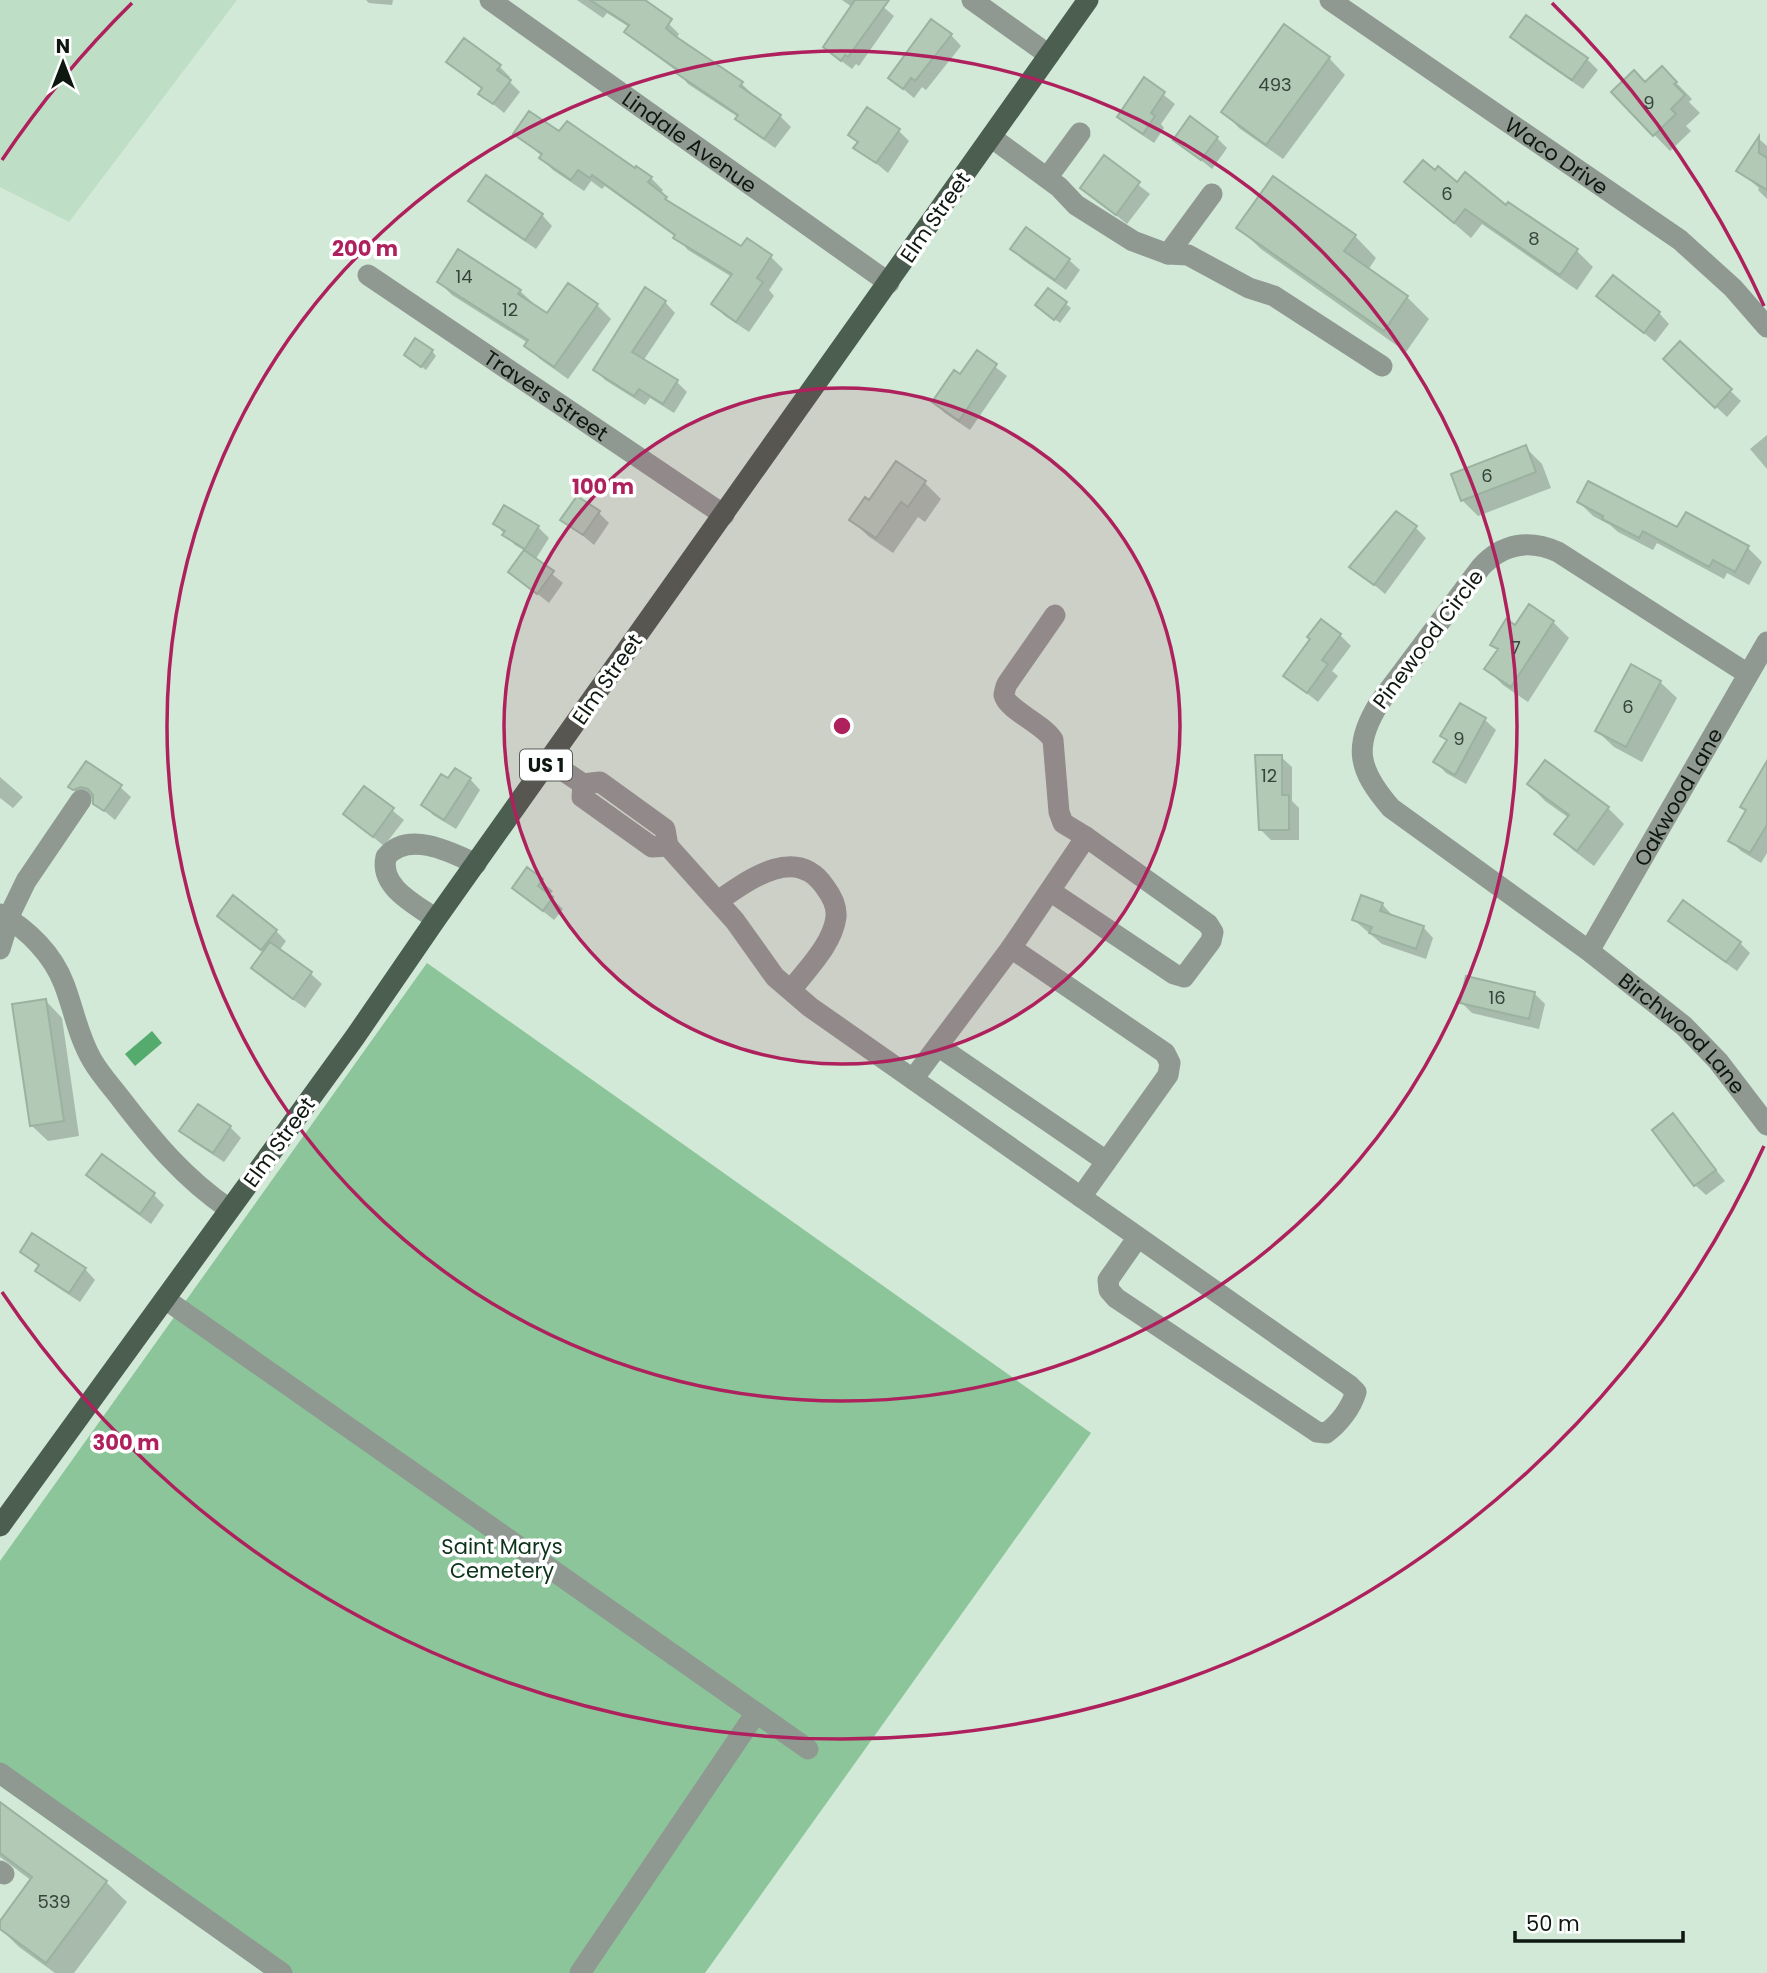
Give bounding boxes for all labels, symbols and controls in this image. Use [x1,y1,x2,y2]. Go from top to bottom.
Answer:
north arrow [28,28,98,98]
text: N [56,33,70,60]
house number: 493 [1258,72,1292,97]
street label: Lindale Avenue [617,84,763,200]
house number: 9 [1643,90,1655,115]
street label: Waco Drive [1499,110,1614,201]
street label: Elm Street [893,166,977,268]
house number: 6 [1441,181,1453,206]
house number: 8 [1528,226,1540,251]
text: 200 m [332,234,398,263]
house number: 14 [455,264,473,289]
house number: 12 [502,297,518,322]
street label: Travers Street [478,343,614,448]
house number: 6 [1481,463,1493,488]
text: 100 m [572,472,634,501]
street label: Pinewood Circle [1366,563,1490,715]
street label: Elm Street [565,628,649,730]
house number: 7 [1511,635,1521,660]
house number: 6 [1622,694,1634,719]
centre of rings [830,714,854,738]
street label: Oakwood Lane [1627,722,1729,871]
house number: 9 [1453,726,1465,751]
road number: US 1 [520,750,572,780]
house number: 12 [1261,763,1277,788]
street label: Birchwood Lane [1613,965,1752,1100]
house number: 16 [1488,985,1506,1010]
street label: Elm Street [237,1091,321,1193]
text: 300 m [93,1428,159,1457]
park label: Saint Marys Cemetery [441,1532,563,1585]
house number: 539 [37,1889,71,1914]
scale bar [1515,1899,1683,1943]
text: 50 m [1526,1909,1580,1938]

